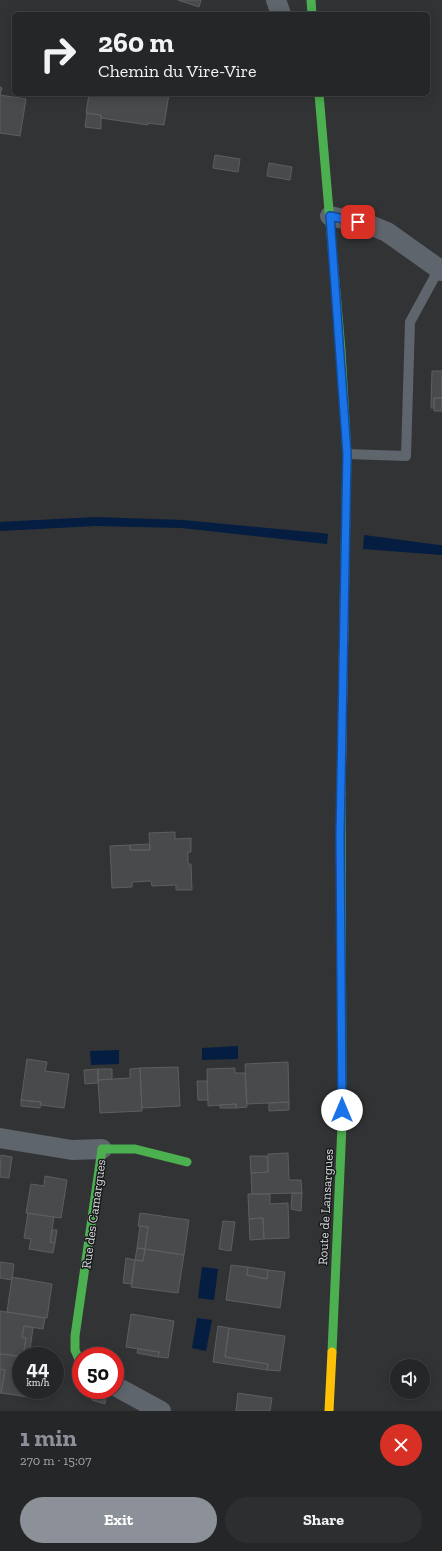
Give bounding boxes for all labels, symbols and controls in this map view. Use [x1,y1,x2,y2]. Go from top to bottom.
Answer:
text: 260 m [98,26,174,59]
icon: right [32,28,84,80]
text: Chemin du Vire-Vire [98,60,257,82]
pin [341,205,375,239]
icon: arrive [347,211,369,233]
position arrow [321,1089,363,1131]
street label: Route de Lansargues [315,1148,336,1266]
street label: Rue des Camargues [78,1158,109,1270]
speed limit sign: 50 [72,1347,124,1399]
text: 44 [27,1356,49,1380]
map controls [390,1359,430,1399]
button: sound [390,1359,430,1399]
text: km/h [27,1377,49,1389]
text: 1 min [20,1423,77,1452]
button: close [380,1424,422,1466]
text: 270 m · 15:07 [20,1453,91,1468]
button: Exit [20,1497,217,1543]
button: Share [225,1497,422,1543]

